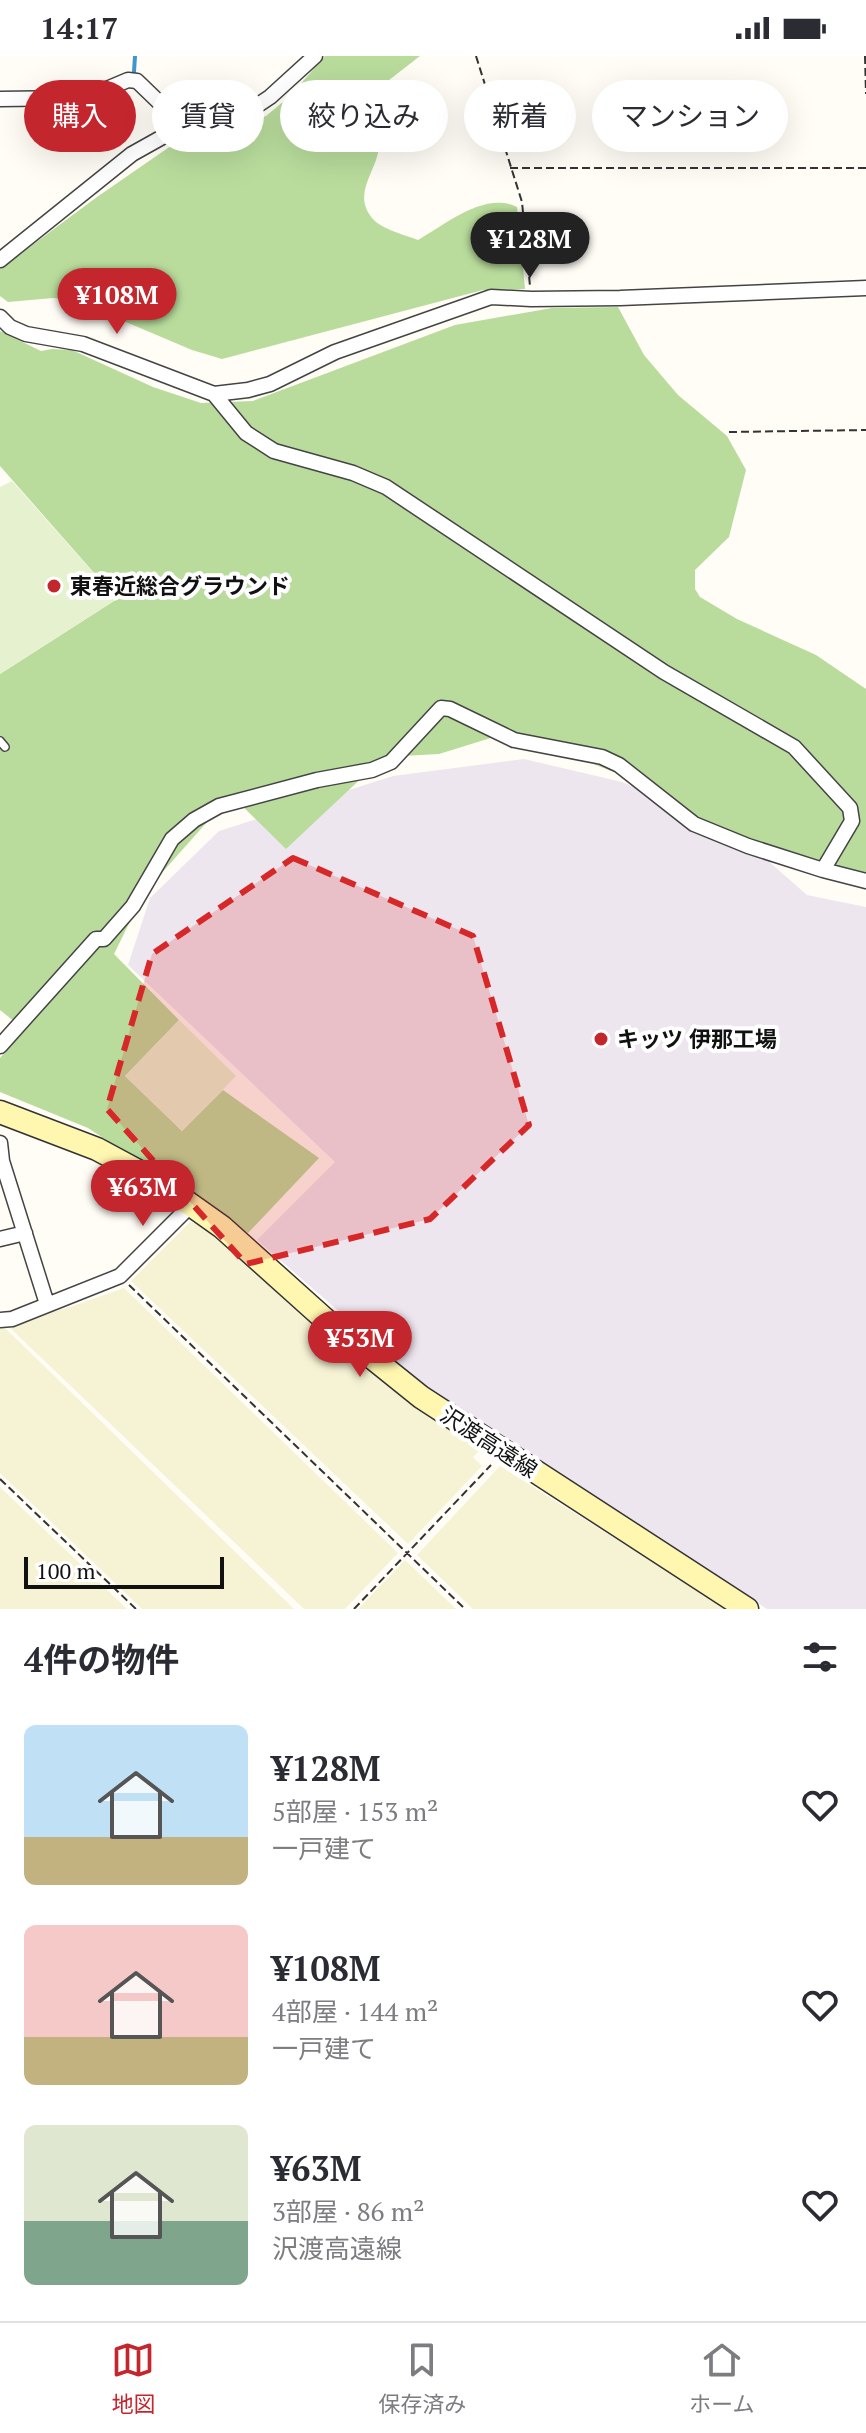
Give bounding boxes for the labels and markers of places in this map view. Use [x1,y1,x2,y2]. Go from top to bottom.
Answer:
pin: ¥128M [474,212,586,280]
pin: ¥108M [61,268,173,336]
place label: 東春近総合グラウンド [70,571,290,600]
marker: 東春近総合グラウンド [45,577,63,595]
place label: キッツ 伊那工場 [617,1024,777,1053]
marker: キッツ 伊那工場 [592,1030,610,1048]
pin: ¥63M [96,1160,190,1228]
pin: ¥53M [313,1311,407,1379]

